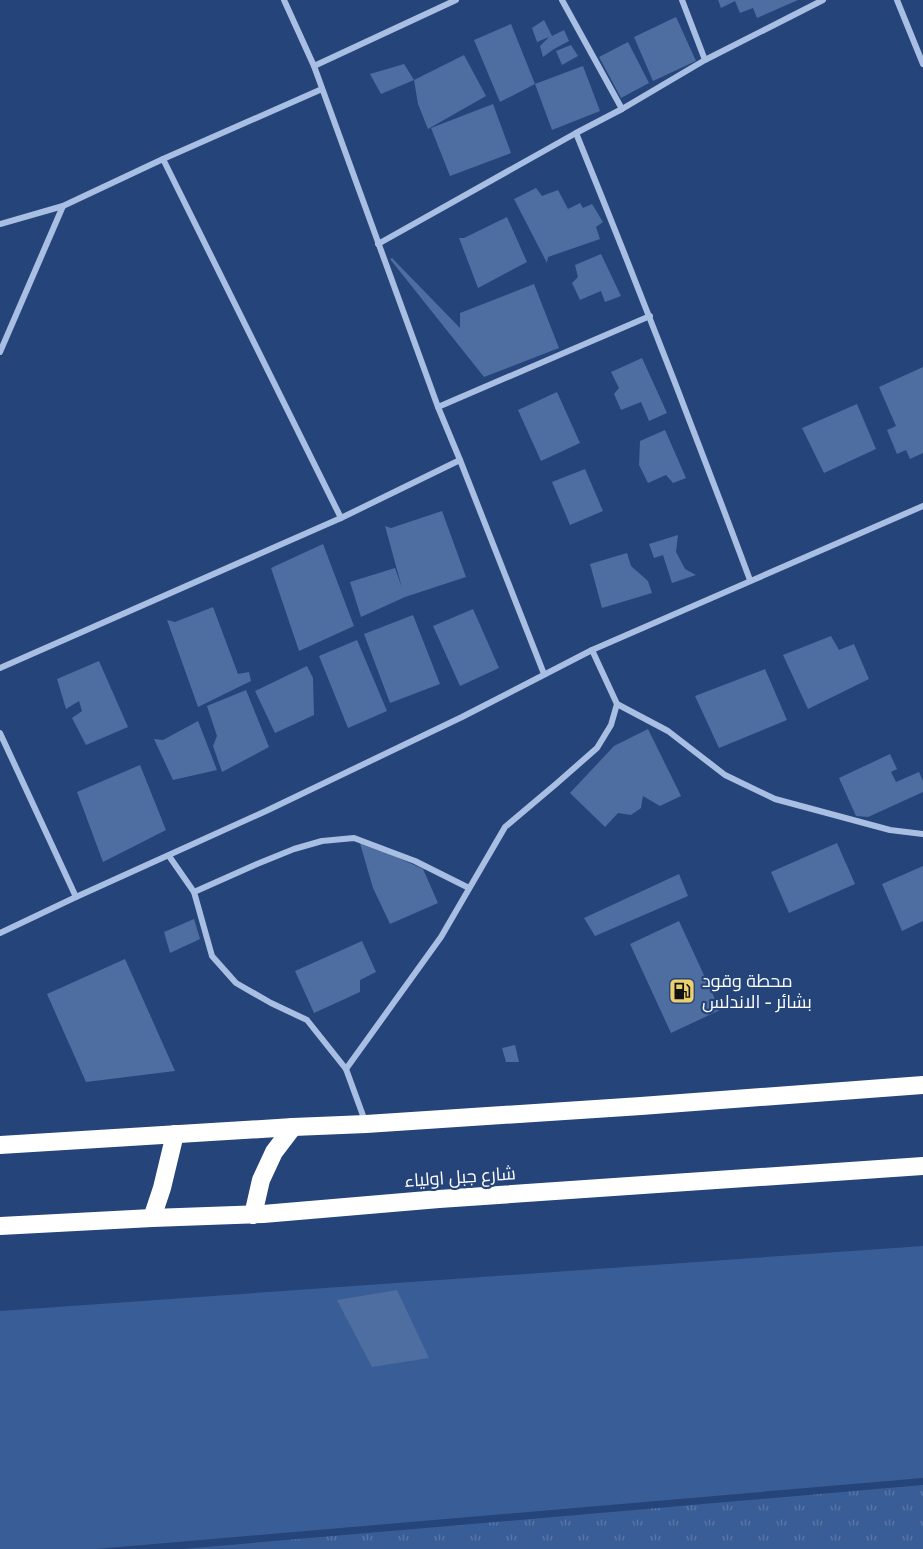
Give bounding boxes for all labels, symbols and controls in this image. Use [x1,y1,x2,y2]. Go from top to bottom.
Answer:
place label: محطة وقود بشائر - الاندلس [702,969,812,1013]
fuel station icon: محطة وقود بشائر - الاندلس [667,976,697,1006]
street label: شارع جبل اولياء [403,1161,517,1193]

